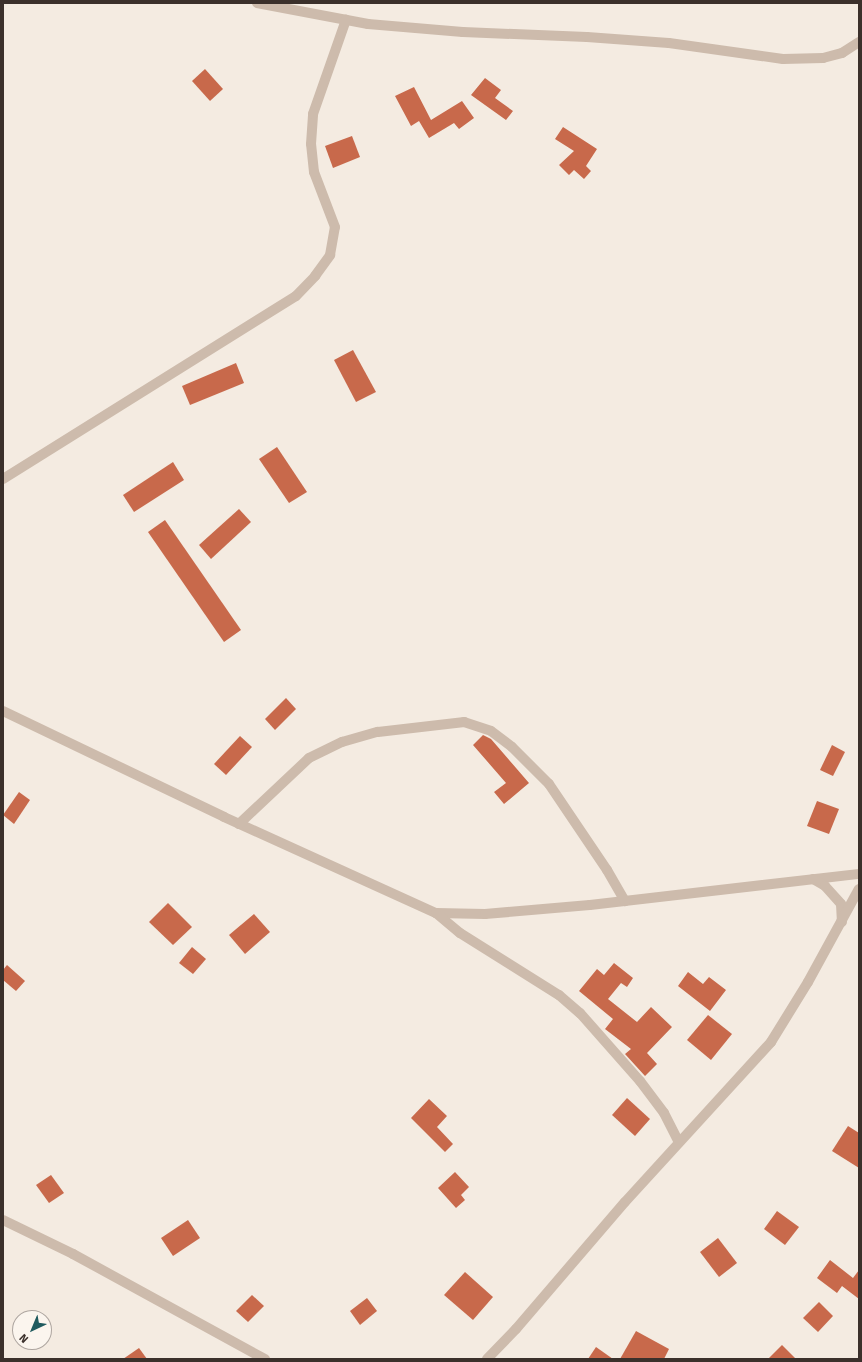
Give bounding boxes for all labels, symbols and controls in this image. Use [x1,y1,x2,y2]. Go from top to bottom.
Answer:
north arrow [12,1310,52,1350]
text: N [17,1331,31,1345]

